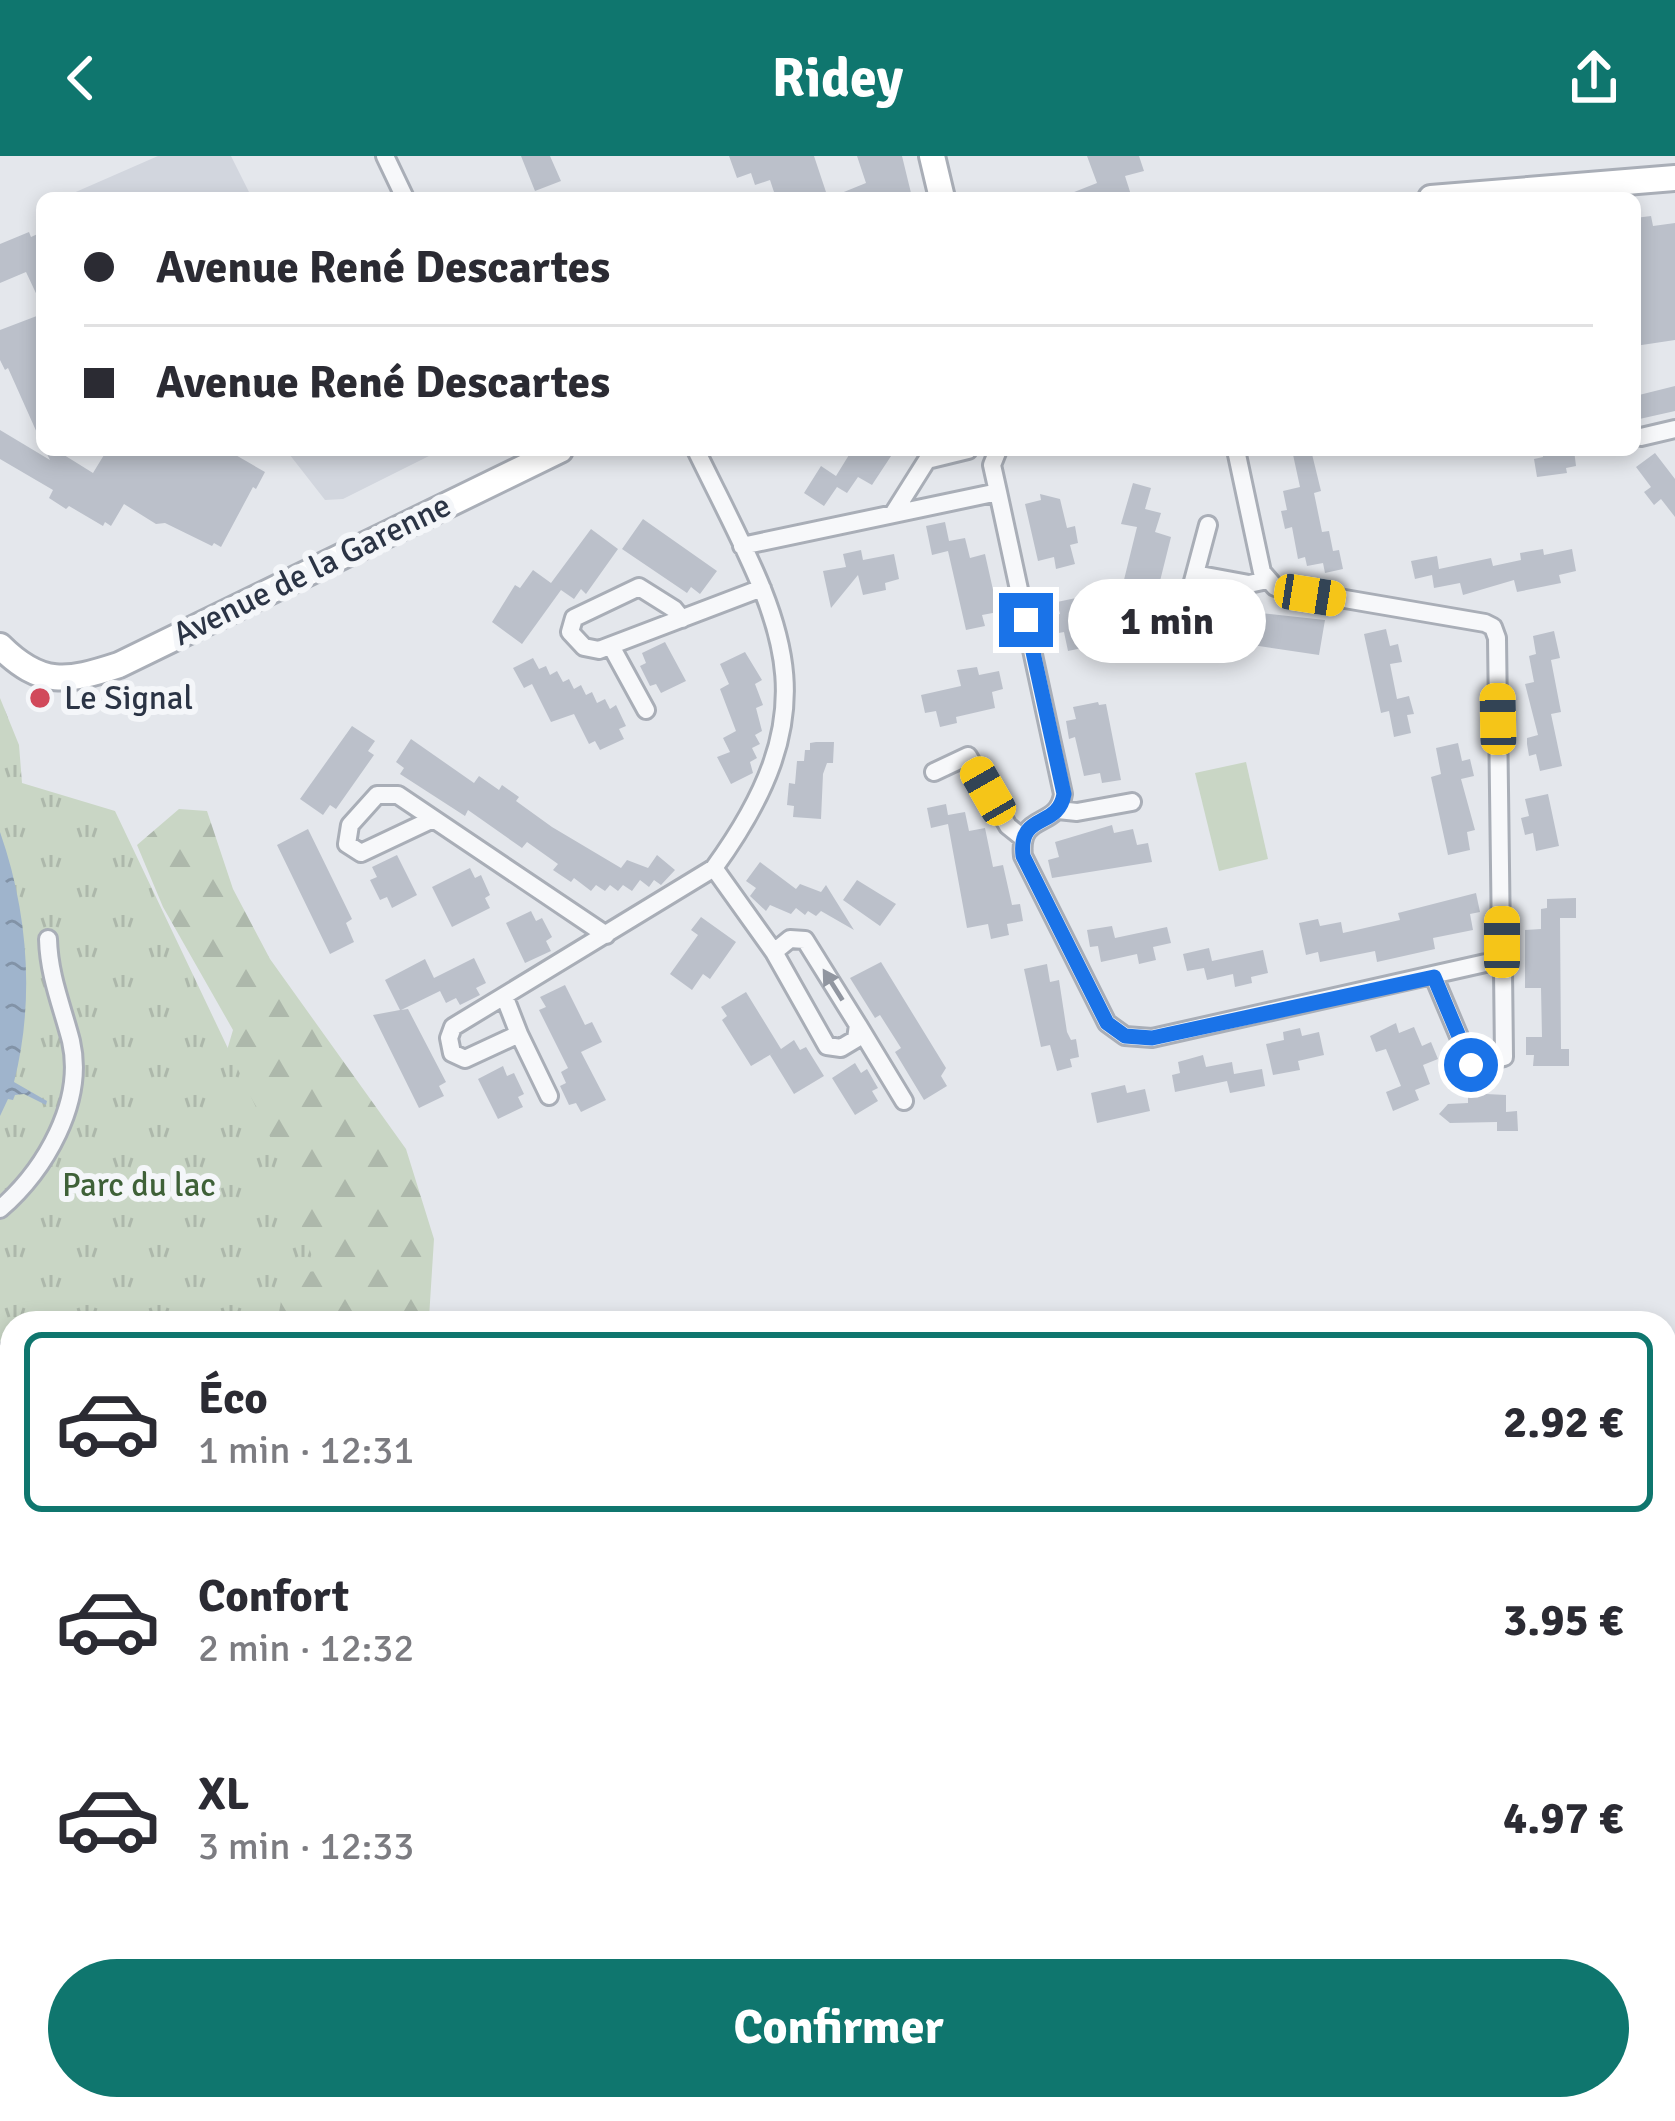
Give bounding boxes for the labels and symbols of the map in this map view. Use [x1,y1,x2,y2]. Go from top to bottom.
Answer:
street label: Avenue de la Garenne [166,485,458,655]
car [1272,572,1348,618]
callout: 1 min [1068,578,1266,662]
route end [999,593,1053,647]
place label: Le Signal [64,678,193,719]
car [1479,683,1517,755]
marker: Le Signal [27,685,53,711]
car [954,751,1022,831]
car [1484,906,1520,978]
one-way arrow [823,968,844,1002]
route start [1444,1038,1498,1092]
park label: Parc du lac [62,1165,216,1206]

